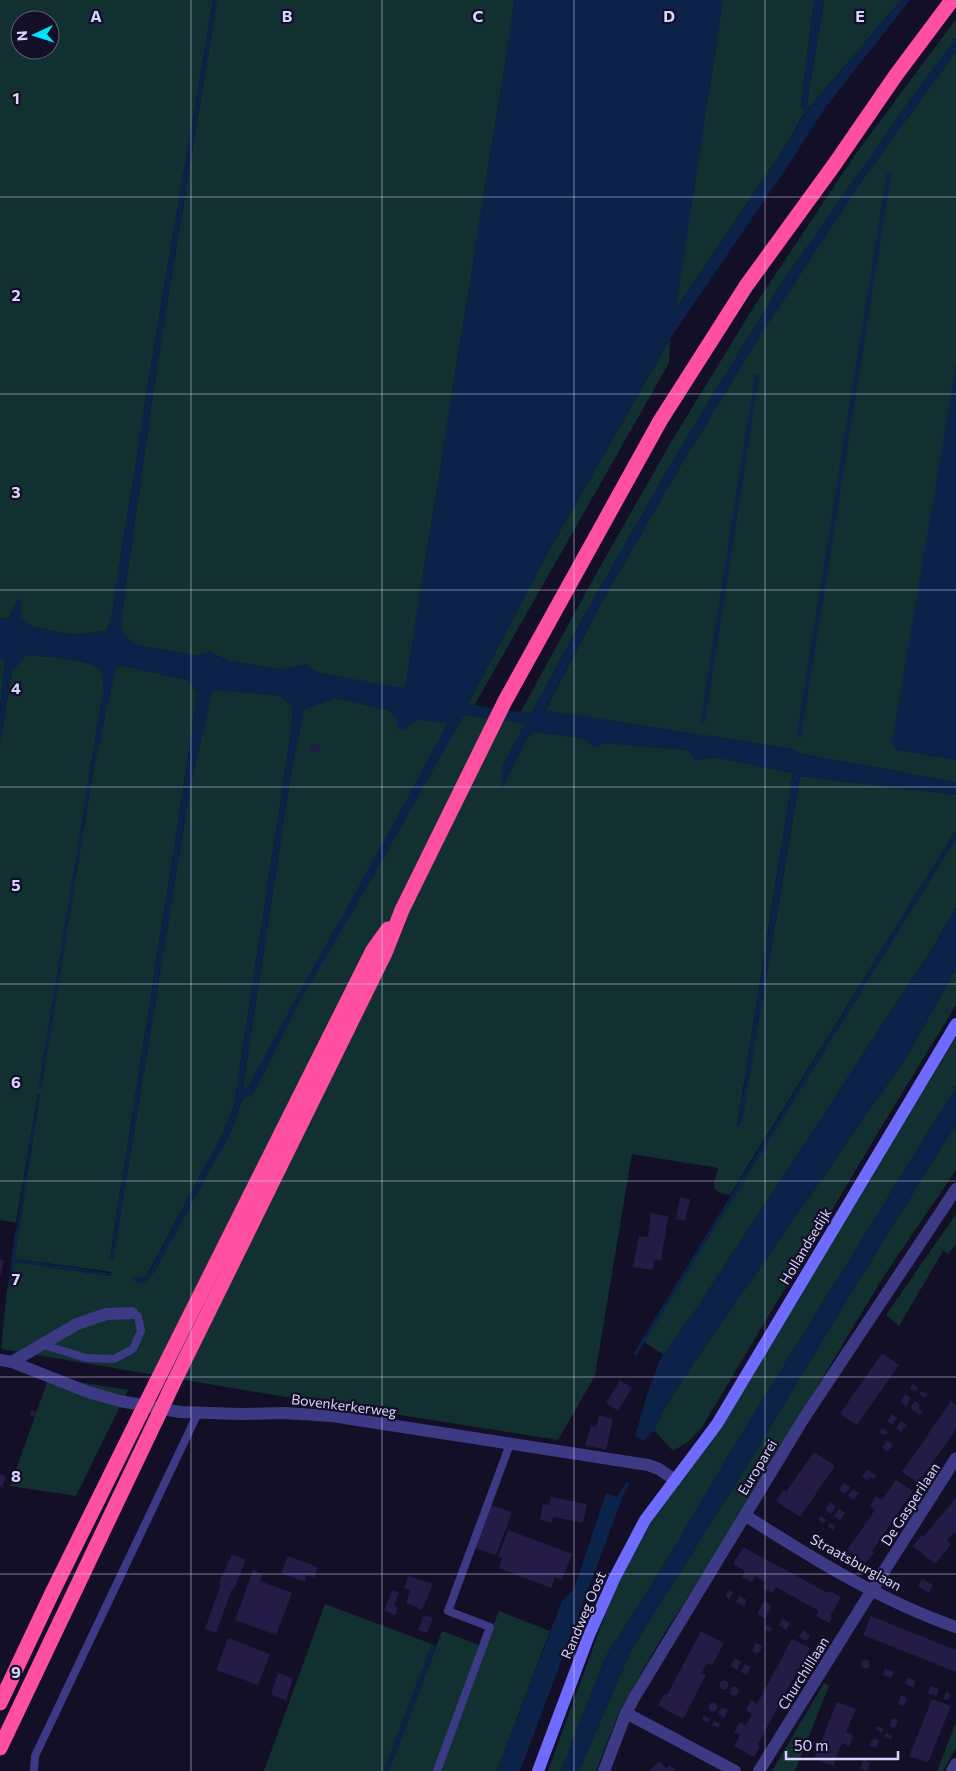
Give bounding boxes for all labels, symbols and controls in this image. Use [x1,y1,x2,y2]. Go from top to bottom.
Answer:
text: A [90,6,102,25]
text: B [282,6,293,25]
text: C [473,6,484,25]
text: D [663,6,675,25]
text: E [855,6,865,25]
north arrow [10,10,60,60]
text: N [13,30,30,42]
text: 1 [12,88,20,107]
text: 2 [11,285,21,304]
text: 3 [11,482,21,501]
text: 4 [11,678,21,697]
text: 5 [11,875,21,894]
text: 6 [11,1072,21,1091]
street label: Hollandsedijk [776,1204,835,1287]
text: 7 [12,1269,21,1288]
street label: Bovenkerkerweg [290,1390,398,1420]
street label: Europarei [734,1436,780,1498]
street label: De Gasperilaan [877,1459,943,1549]
text: 8 [11,1466,21,1485]
street label: Straatsburglaan [807,1530,905,1594]
street label: Randweg Oost [557,1569,609,1661]
street label: Churchilllaan [774,1633,832,1713]
text: 9 [11,1662,21,1681]
scale bar [786,1728,898,1760]
text: 50 m [794,1736,828,1754]

